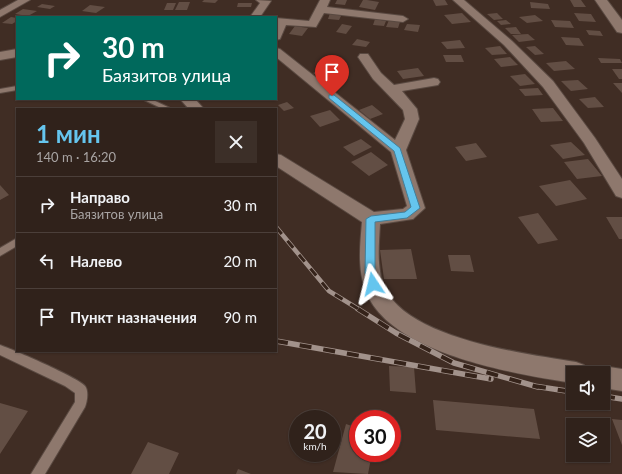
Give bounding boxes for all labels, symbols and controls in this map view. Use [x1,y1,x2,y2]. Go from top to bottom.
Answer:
text: 30 m [102,30,165,64]
icon: right [36,32,88,84]
pin [315,55,349,96]
icon: arrive [321,61,343,83]
text: Баязитов улица [102,64,231,86]
text: 1 мин [36,119,101,148]
button: close [215,121,257,163]
text: 140 m · 16:20 [36,149,116,165]
text: Направо [70,188,130,206]
icon: right [36,194,58,216]
text: 30 m [223,196,257,214]
text: Баязитов улица [70,206,163,222]
icon: left [36,250,58,272]
text: Налево [70,252,122,270]
text: 20 m [223,252,257,270]
position arrow [352,263,394,305]
icon: arrive [36,306,58,328]
text: Пункт назначения [70,308,197,326]
text: 90 m [223,308,257,326]
map controls [566,366,610,462]
button: sound [566,366,610,410]
speed limit sign: 30 [349,410,401,462]
button: layers [566,418,610,462]
text: 20 [303,419,327,443]
text: km/h [303,440,327,452]

